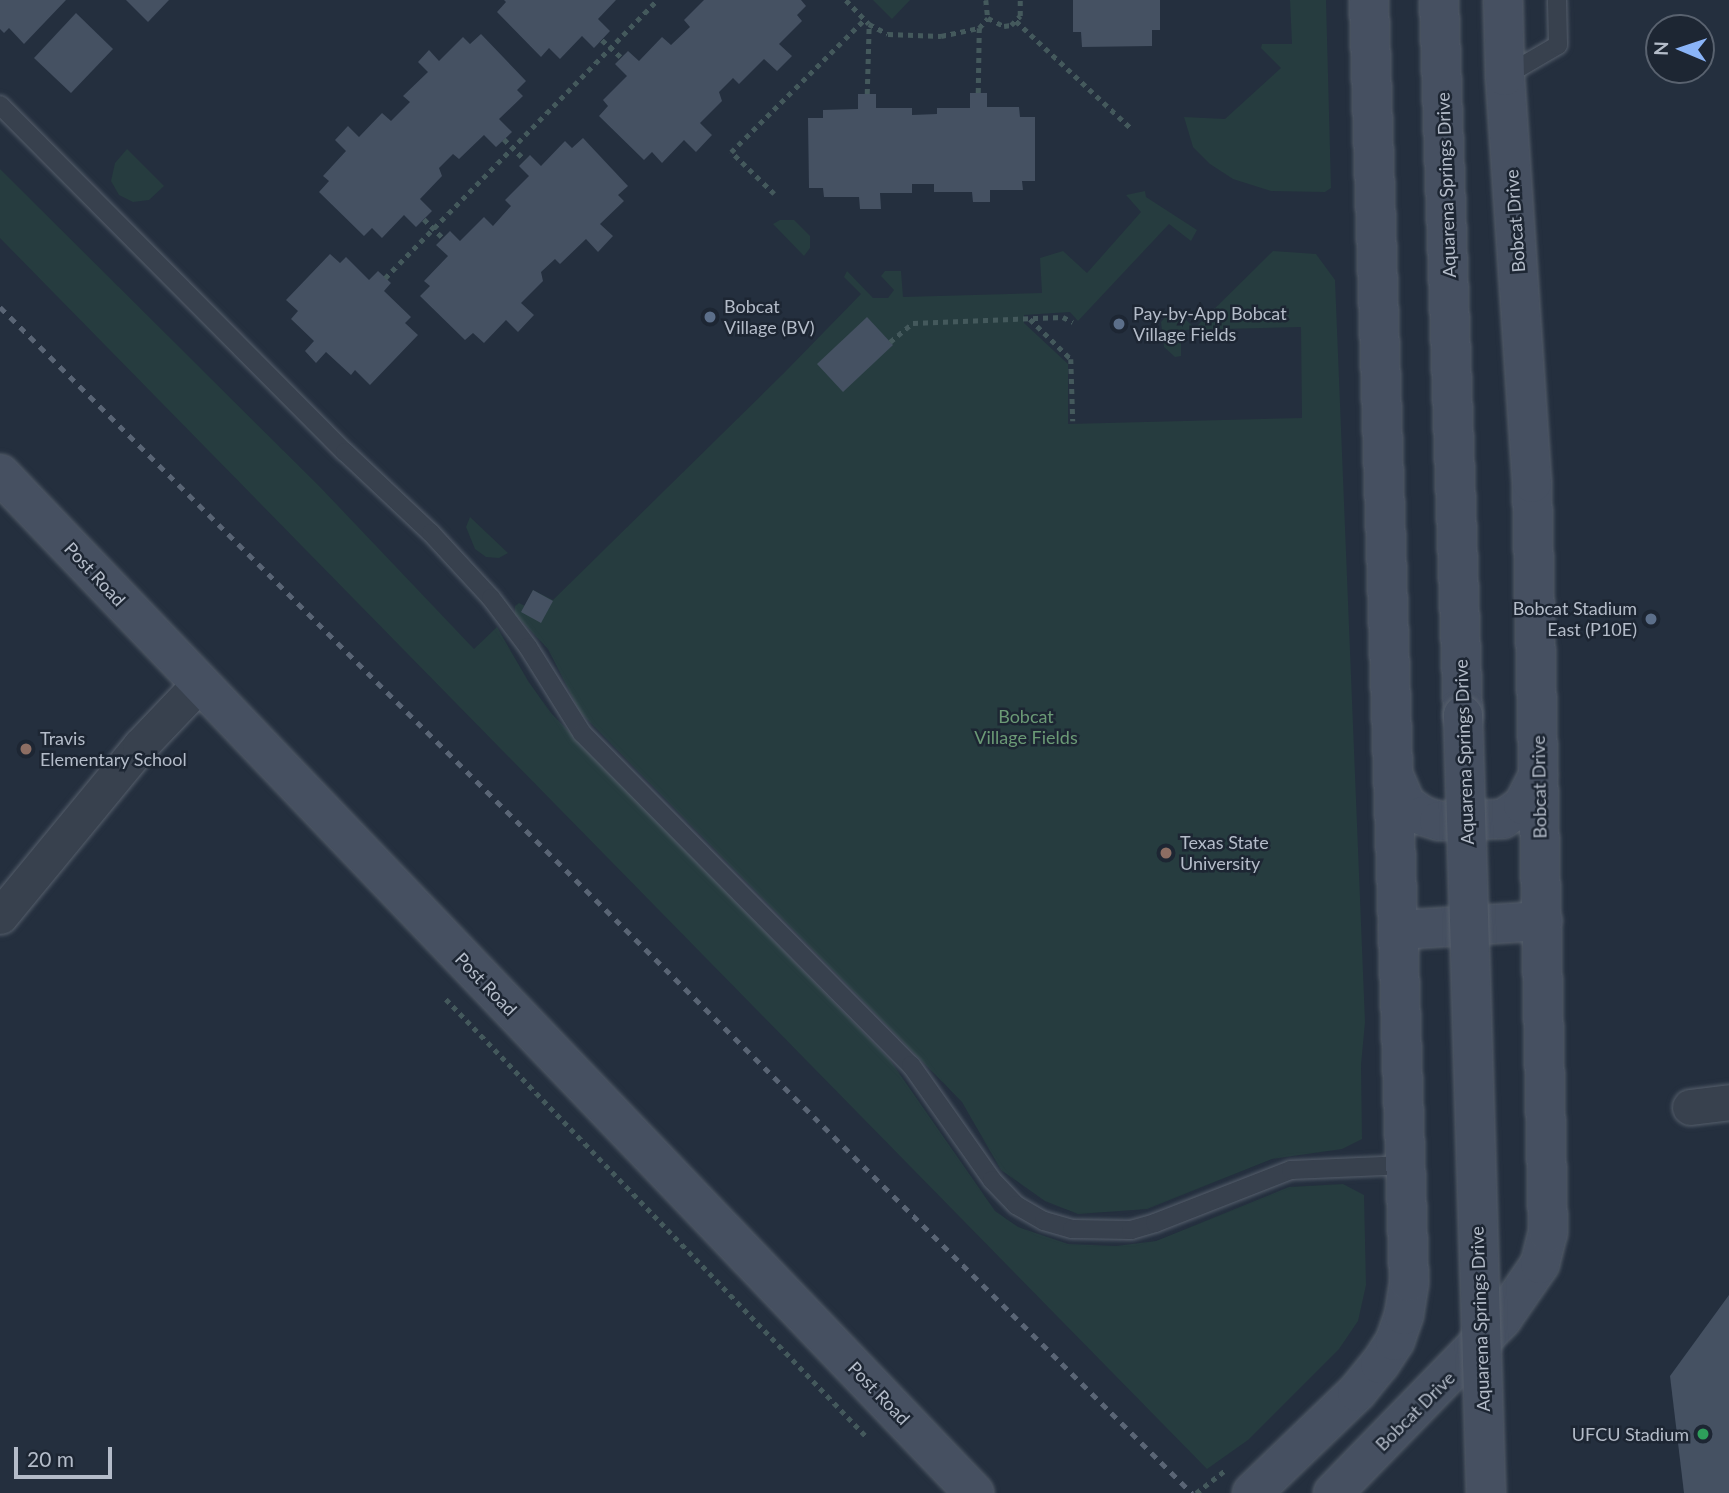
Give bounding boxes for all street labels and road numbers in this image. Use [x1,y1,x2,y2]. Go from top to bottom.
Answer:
street label: Aquarena Springs Drive [1432,92,1460,278]
street label: Bobcat Drive [1501,169,1529,273]
street label: Post Road [60,538,130,610]
street label: Aquarena Springs Drive [1450,659,1478,845]
street label: Bobcat Drive [1527,735,1551,839]
street label: Post Road [451,948,521,1020]
street label: Aquarena Springs Drive [1466,1226,1494,1412]
street label: Post Road [844,1357,914,1429]
street label: Bobcat Drive [1371,1367,1459,1455]

